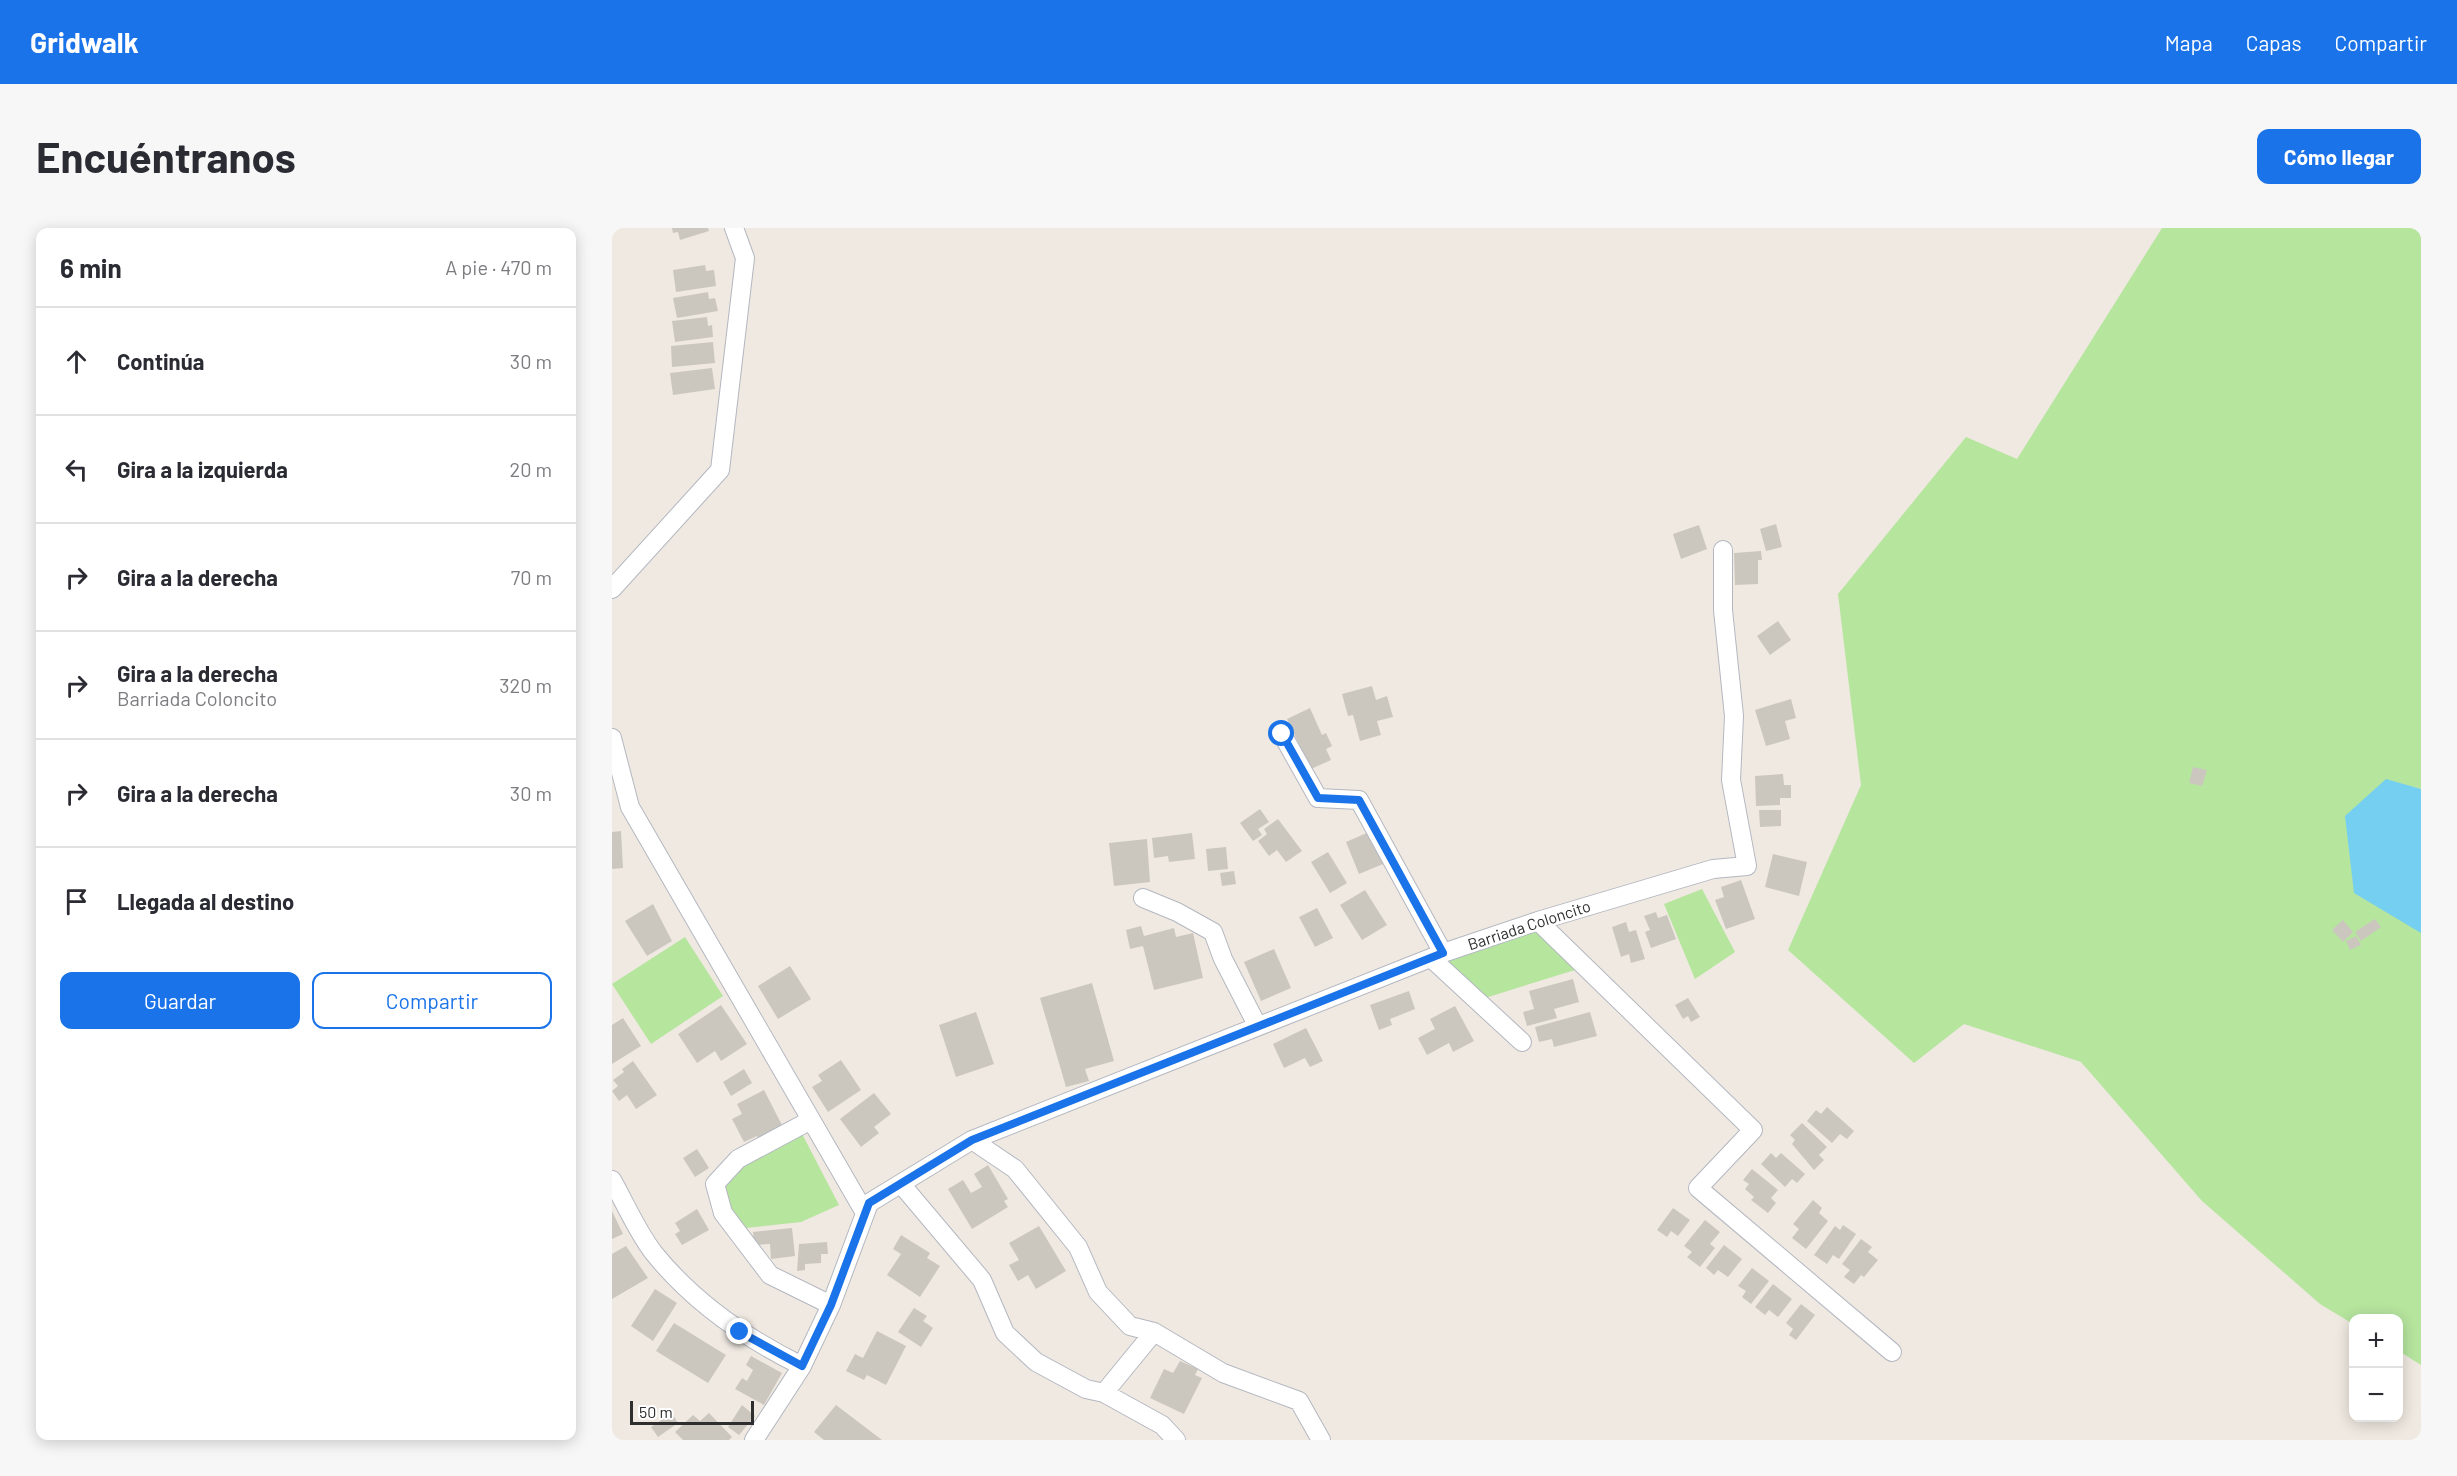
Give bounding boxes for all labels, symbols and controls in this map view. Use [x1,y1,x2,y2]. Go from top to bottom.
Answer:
text: Gridwalk [30,25,139,59]
text: Mapa [2165,30,2213,55]
text: Capas [2246,30,2302,55]
text: Compartir [2335,30,2427,55]
button: Cómo llegar [2257,129,2421,184]
text: Encuéntranos [36,131,296,181]
text: 6 min [60,252,122,283]
text: A pie · 470 m [445,255,552,279]
icon: ahead [60,345,93,378]
text: Continúa [117,348,204,374]
text: 30 m [510,349,552,373]
icon: left [60,453,93,486]
text: Gira a la izquierda [117,456,288,482]
text: 20 m [509,457,552,481]
icon: right [60,561,93,594]
text: Gira a la derecha [117,564,278,590]
text: 70 m [511,565,552,589]
text: Gira a la derecha [117,660,278,686]
icon: right [60,669,93,702]
text: 320 m [499,673,552,697]
text: Barriada Coloncito [117,686,277,710]
route start [1268,720,1294,746]
icon: right [60,777,93,810]
text: Gira a la derecha [117,780,278,806]
text: 30 m [510,781,552,805]
icon: arrive [60,885,93,918]
text: Llegada al destino [117,888,294,914]
street label: Barriada Coloncito [1465,896,1593,953]
button: Guardar [60,972,300,1029]
button: Compartir [312,972,552,1029]
map controls [2349,1314,2403,1422]
button: + [2349,1314,2403,1368]
route end [726,1318,752,1344]
button: − [2349,1368,2403,1422]
scale bar [630,1398,754,1426]
text: 50 m [639,1402,673,1421]

